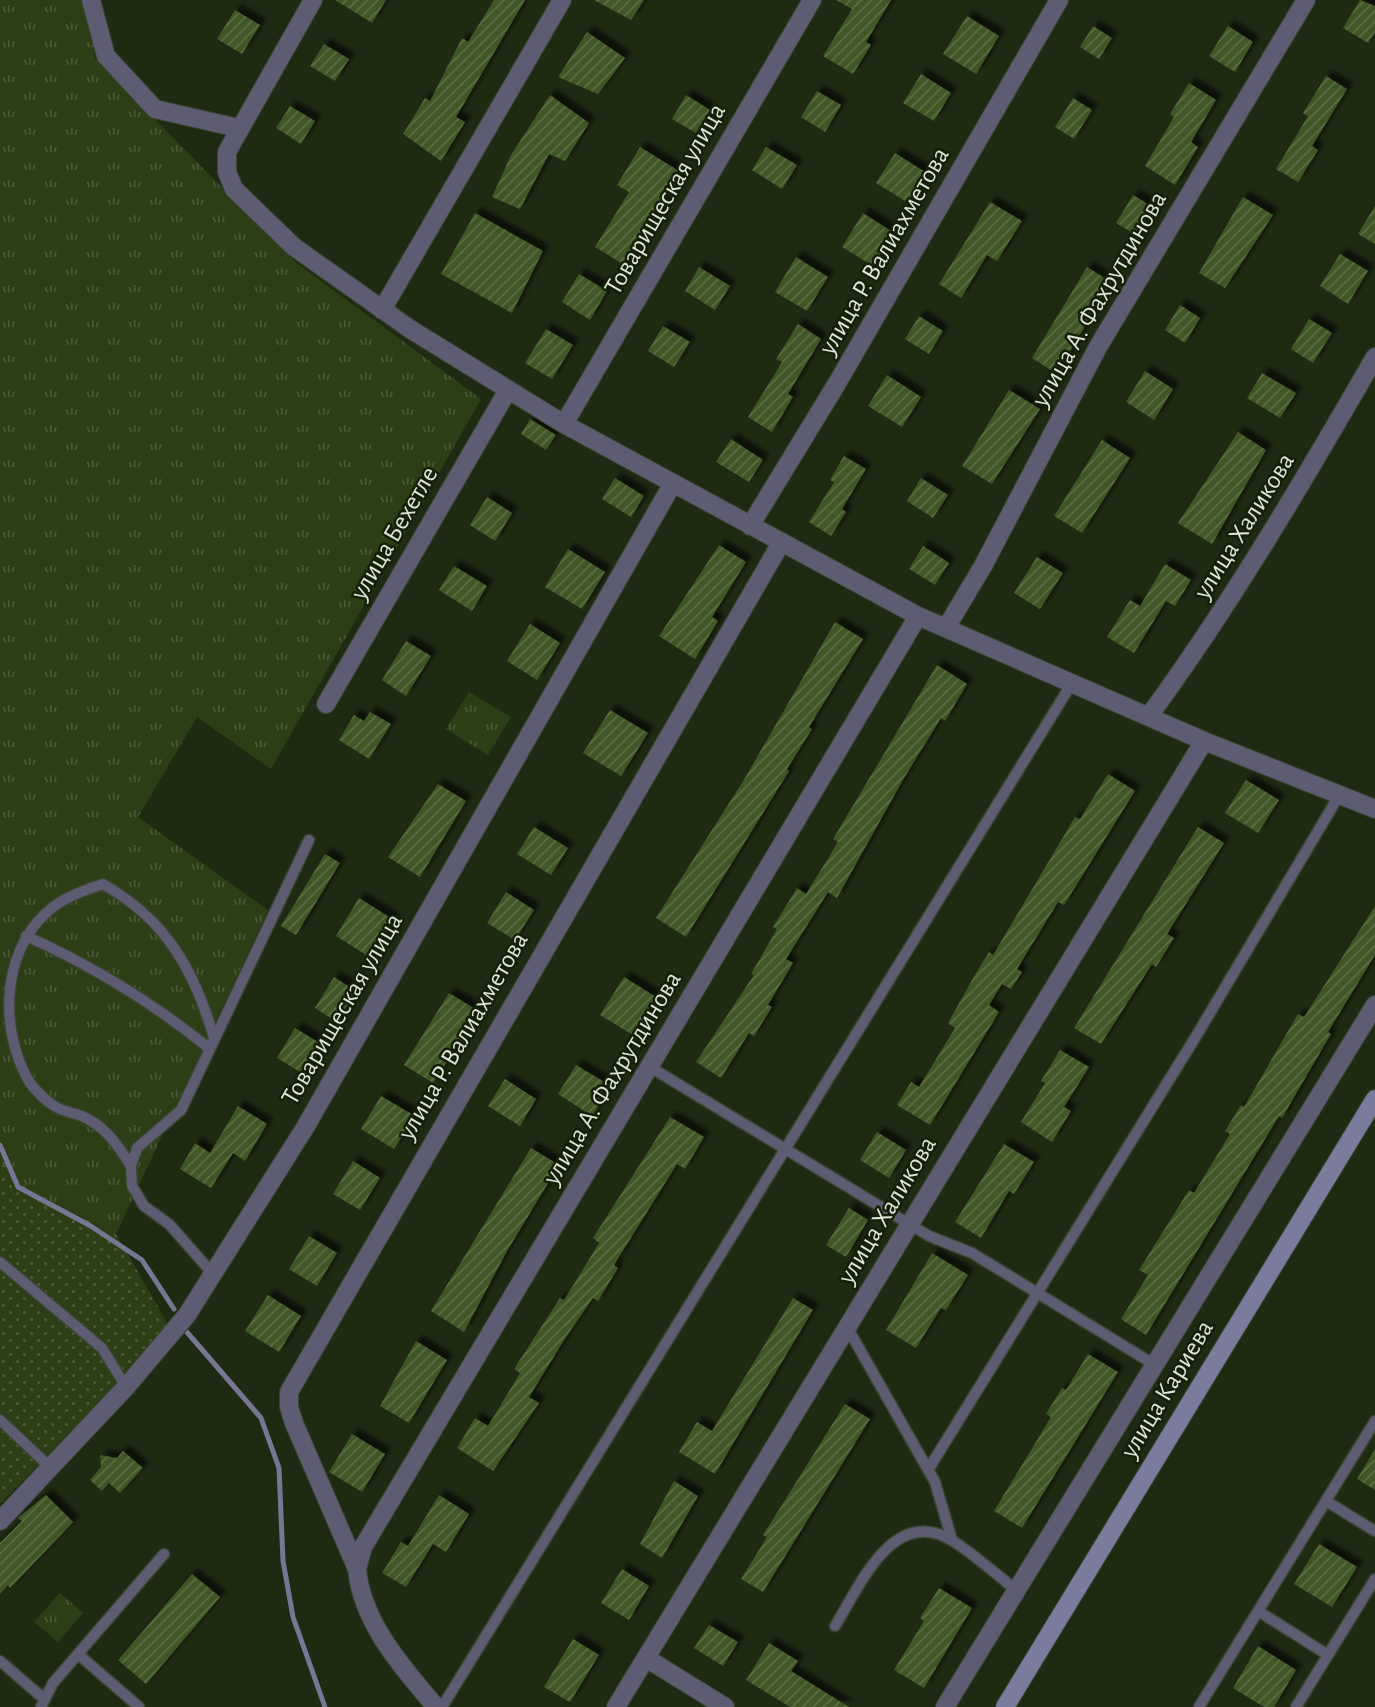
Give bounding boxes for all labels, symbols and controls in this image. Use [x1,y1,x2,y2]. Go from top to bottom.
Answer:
street label: Товарищеская улица [600,99,730,299]
street label: улица Р. Валиахметова [814,143,954,360]
street label: улица А. Фахрутдинова [1026,187,1171,412]
street label: улица Халикова [1188,448,1299,604]
street label: улица Бехетле [345,462,442,605]
street label: Товарищеская улица [277,909,407,1109]
street label: улица Р. Валиахметова [393,928,533,1145]
street label: улица А. Фахрутдинова [538,967,686,1190]
street label: улица Халикова [832,1132,941,1289]
street label: улица Кариева [1115,1316,1218,1463]

